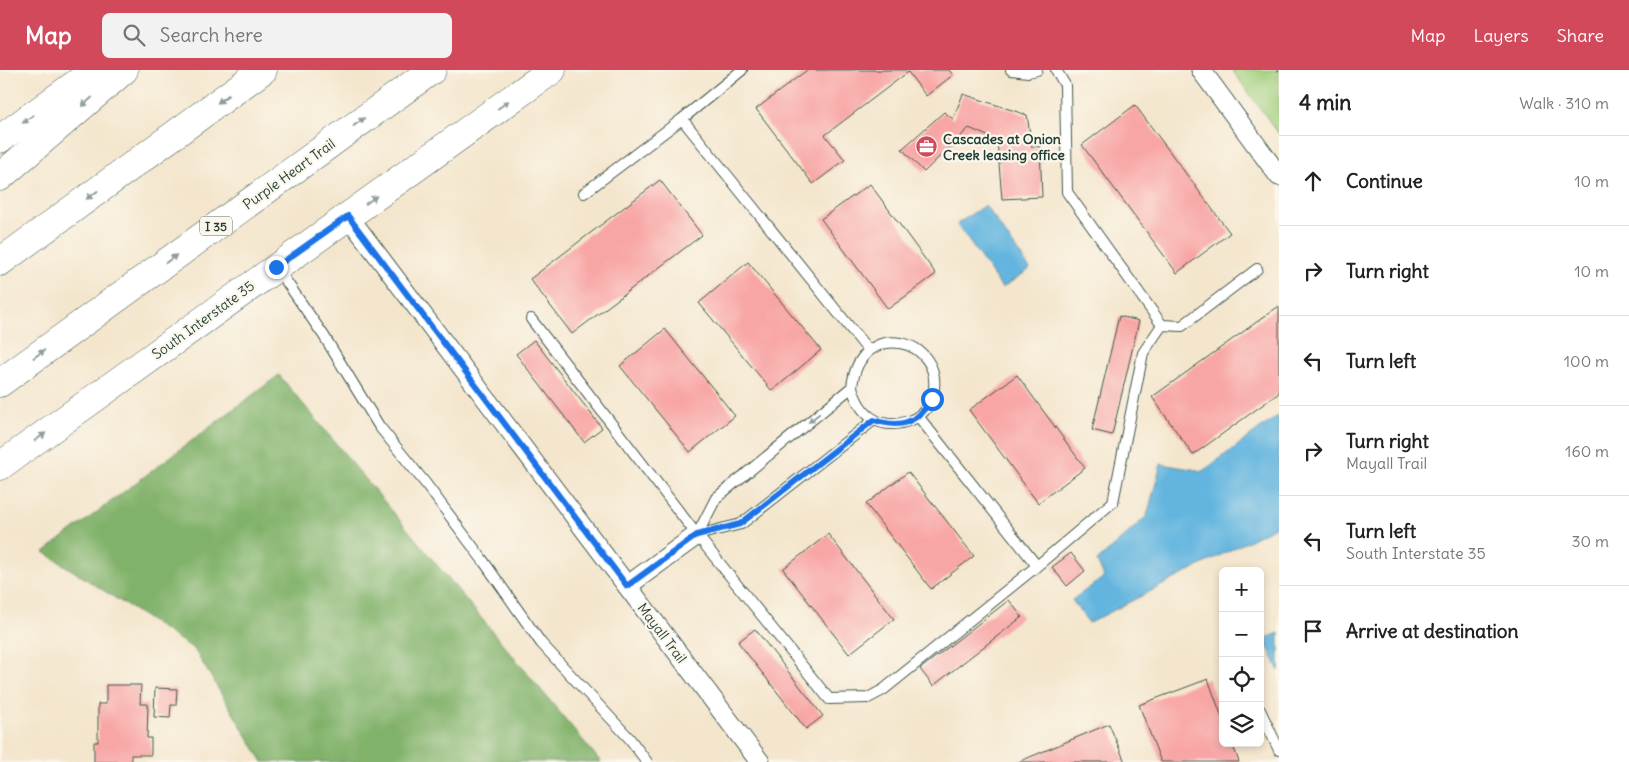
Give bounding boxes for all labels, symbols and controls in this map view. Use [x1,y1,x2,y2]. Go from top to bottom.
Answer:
search box [102,13,452,58]
text: Map [25,20,72,50]
icon: search [120,21,148,49]
text: Search here [160,23,263,47]
text: Map [1410,24,1445,47]
text: Layers [1473,24,1529,47]
text: Share [1557,24,1604,47]
text: 4 min [1299,89,1351,116]
text: Walk · 310 m [1519,93,1609,113]
one-way arrow [216,94,230,104]
one-way arrow [81,96,94,107]
one-way arrow [496,100,510,110]
one-way arrow [21,114,35,124]
one-way arrow [353,118,366,128]
place label: Cascades at Onion Creek leasing office [943,130,1065,164]
street label: Purple Heart Trail [239,134,339,214]
office icon: Cascades at Onion Creek leasing office [915,135,939,159]
icon: ahead [1299,167,1327,195]
text: Continue [1346,169,1423,193]
text: 10 m [1574,171,1609,191]
one-way arrow [86,189,99,200]
one-way arrow [364,195,378,205]
road number: I 35 [200,216,232,236]
one-way arrow [164,254,178,264]
route end [265,256,288,279]
icon: right [1299,257,1327,285]
text: Turn right [1346,259,1429,283]
text: 10 m [1574,261,1609,281]
street label: South Interstate 35 [148,277,258,363]
icon: left [1299,347,1327,375]
one-way arrow [33,349,46,359]
text: Turn left [1346,349,1416,373]
text: 100 m [1564,351,1609,371]
route start [921,388,944,411]
one-way arrow [808,412,821,423]
text: Turn right [1346,429,1429,453]
one-way arrow [33,432,46,442]
icon: right [1299,437,1327,465]
text: 160 m [1565,441,1609,461]
text: Mayall Trail [1346,453,1427,473]
text: Turn left [1346,519,1416,543]
icon: left [1299,527,1327,555]
text: 30 m [1572,531,1609,551]
text: South Interstate 35 [1346,543,1486,563]
map controls [1219,567,1264,747]
button: + [1219,567,1264,612]
street label: Mayall Trail [633,599,691,667]
button: − [1219,612,1264,657]
icon: arrive [1299,617,1327,645]
text: Arrive at destination [1346,619,1519,643]
button: locate [1219,657,1264,702]
button: layers [1219,702,1264,747]

